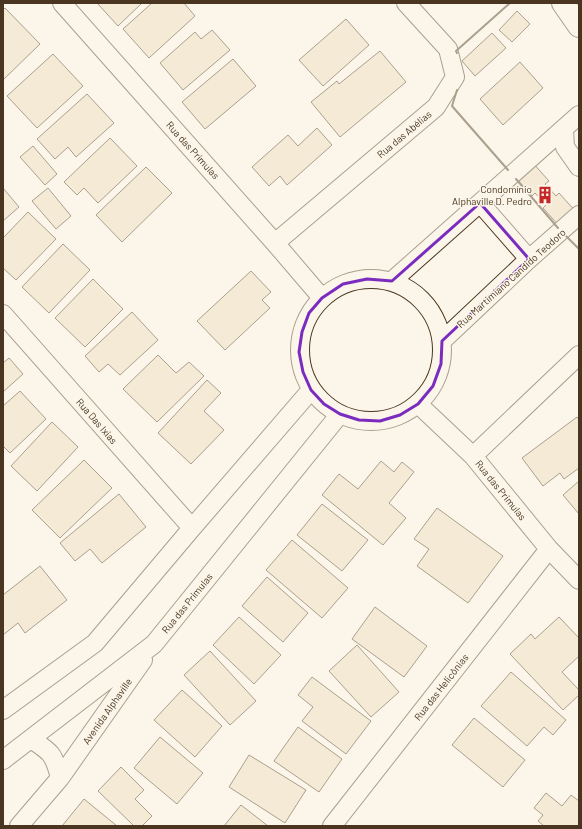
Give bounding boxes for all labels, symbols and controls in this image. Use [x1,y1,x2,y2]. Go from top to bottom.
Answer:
street label: Rua das Abélias [374,108,434,160]
street label: Rua das Prímulas [164,119,222,181]
place label: Condomínio Alphaville D. Pedro [452,183,532,207]
building icon: Condomínio Alphaville D. Pedro [535,185,555,205]
street label: Rua Martimiano Candido Teodoro [454,226,568,330]
street label: Rua Das Ixias [74,396,120,446]
street label: Rua das Primulas [473,457,529,523]
street label: Rua das Primulas [159,570,215,636]
street label: Rua das Helicônias [411,651,471,723]
street label: Avenida Alphaville [80,676,134,746]

